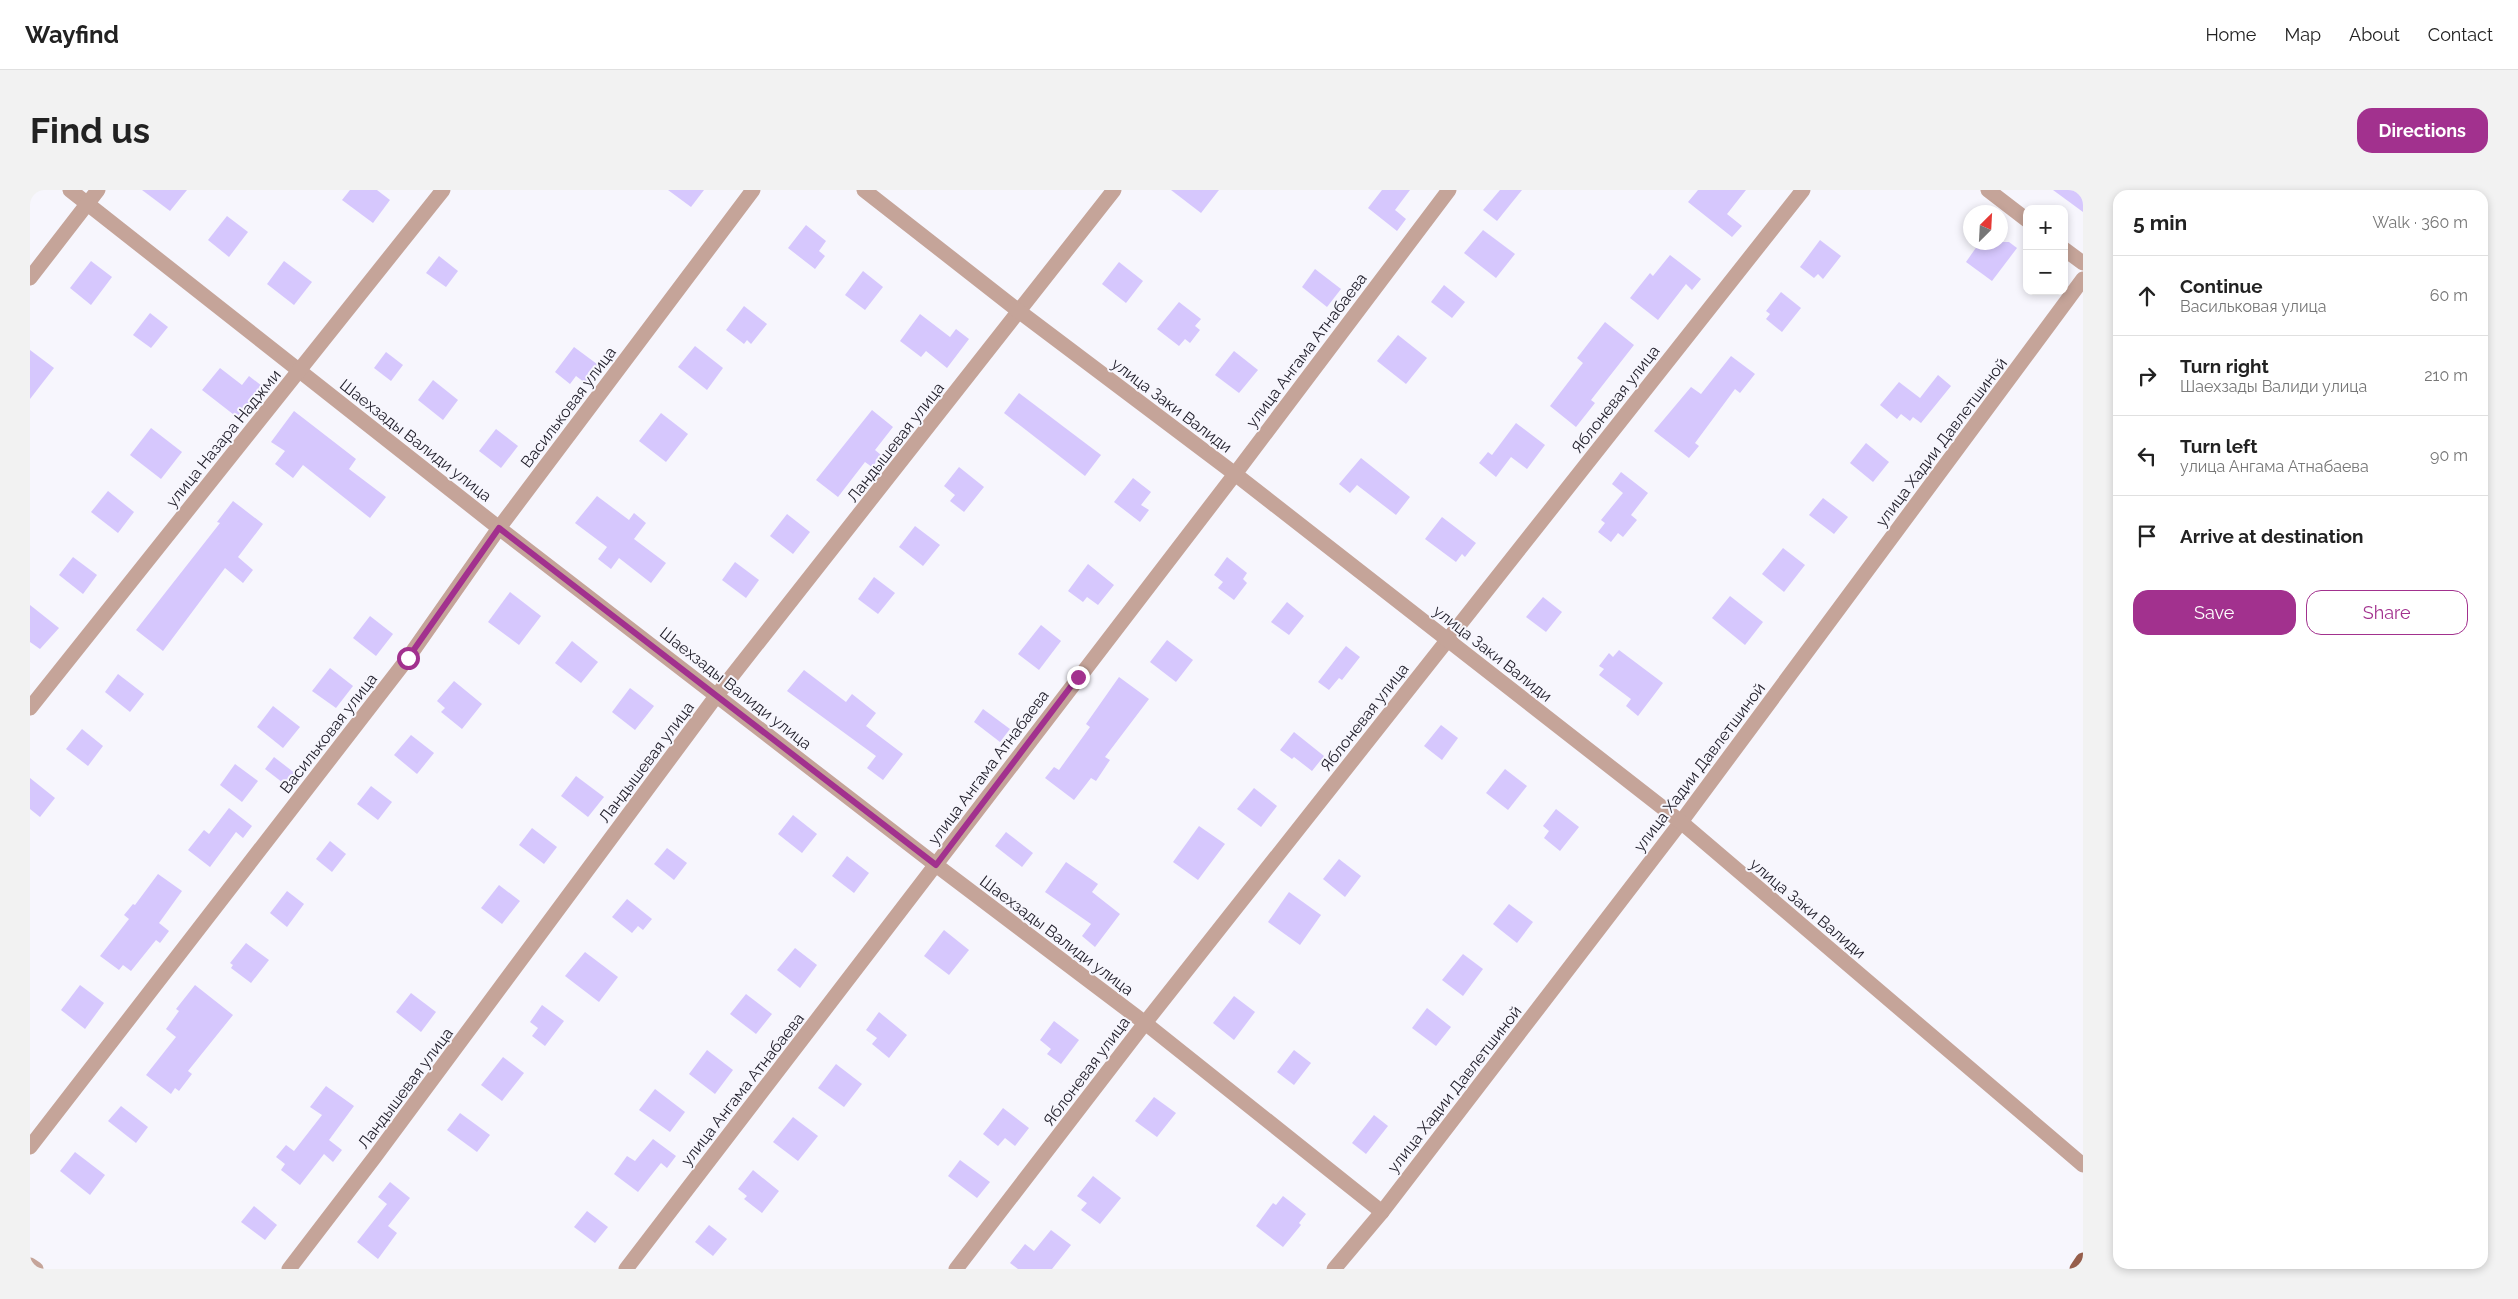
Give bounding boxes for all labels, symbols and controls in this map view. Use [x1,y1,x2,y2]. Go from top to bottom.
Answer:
text: Wayfind [25,20,119,49]
text: Home [2205,24,2256,45]
text: Map [2284,24,2321,45]
text: About [2349,24,2400,45]
text: Contact [2428,24,2493,45]
button: Directions [2357,108,2488,153]
text: Find us [30,110,150,151]
north arrow [1963,205,2008,250]
map controls [2023,205,2068,295]
button: + [2023,205,2068,250]
text: 5 min [2133,210,2187,235]
text: Walk · 360 m [2373,213,2468,232]
button: − [2023,250,2068,295]
street label: улица Ангама Атнабаева [1242,269,1371,431]
text: Continue [2180,275,2263,297]
icon: ahead [2133,282,2161,310]
text: 60 m [2430,286,2468,305]
text: Васильковая улица [2180,297,2326,316]
street label: Яблоневая улица [1567,342,1663,457]
street label: Васильковая улица [517,343,620,472]
street label: улица Заки Валиди [1108,354,1236,457]
street label: улица Хадии Давлетшиной [1872,354,2011,530]
text: Turn right [2180,355,2269,377]
icon: right [2133,362,2161,390]
street label: улица Назара Наджми [162,366,285,511]
text: 210 m [2424,366,2468,385]
street label: Шаехзады Валиди улица [336,375,495,506]
text: Шаехзады Валиди улица [2180,377,2367,396]
street label: Ландышевая улица [843,379,948,506]
text: Turn left [2180,435,2257,457]
icon: left [2133,442,2161,470]
text: 90 m [2430,446,2468,465]
text: улица Ангама Атнабаева [2180,457,2369,476]
icon: arrive [2133,522,2161,550]
text: Arrive at destination [2180,525,2364,547]
button: Save [2133,590,2296,635]
button: Share [2306,590,2468,635]
street label: улица Заки Валиди [1430,601,1556,706]
street label: Шаехзады Валиди улица [656,623,815,754]
route start [397,647,420,670]
street label: Яблоневая улица [1316,660,1412,775]
route end [1067,666,1090,689]
street label: Васильковая улица [276,670,381,797]
street label: улица Хадии Давлетшиной [1630,679,1769,855]
street label: улица Ангама Атнабаева [924,686,1053,848]
street label: Ландышевая улица [595,698,698,826]
street label: улица Заки Валиди [1746,854,1870,962]
street label: Шаехзады Валиди улица [976,871,1137,999]
street label: улица Хадии Давлетшиной [1383,1002,1525,1177]
street label: улица Ангама Атнабаева [677,1009,808,1169]
street label: Яблоневая улица [1039,1013,1134,1130]
street label: Ландышевая улица [354,1024,457,1152]

